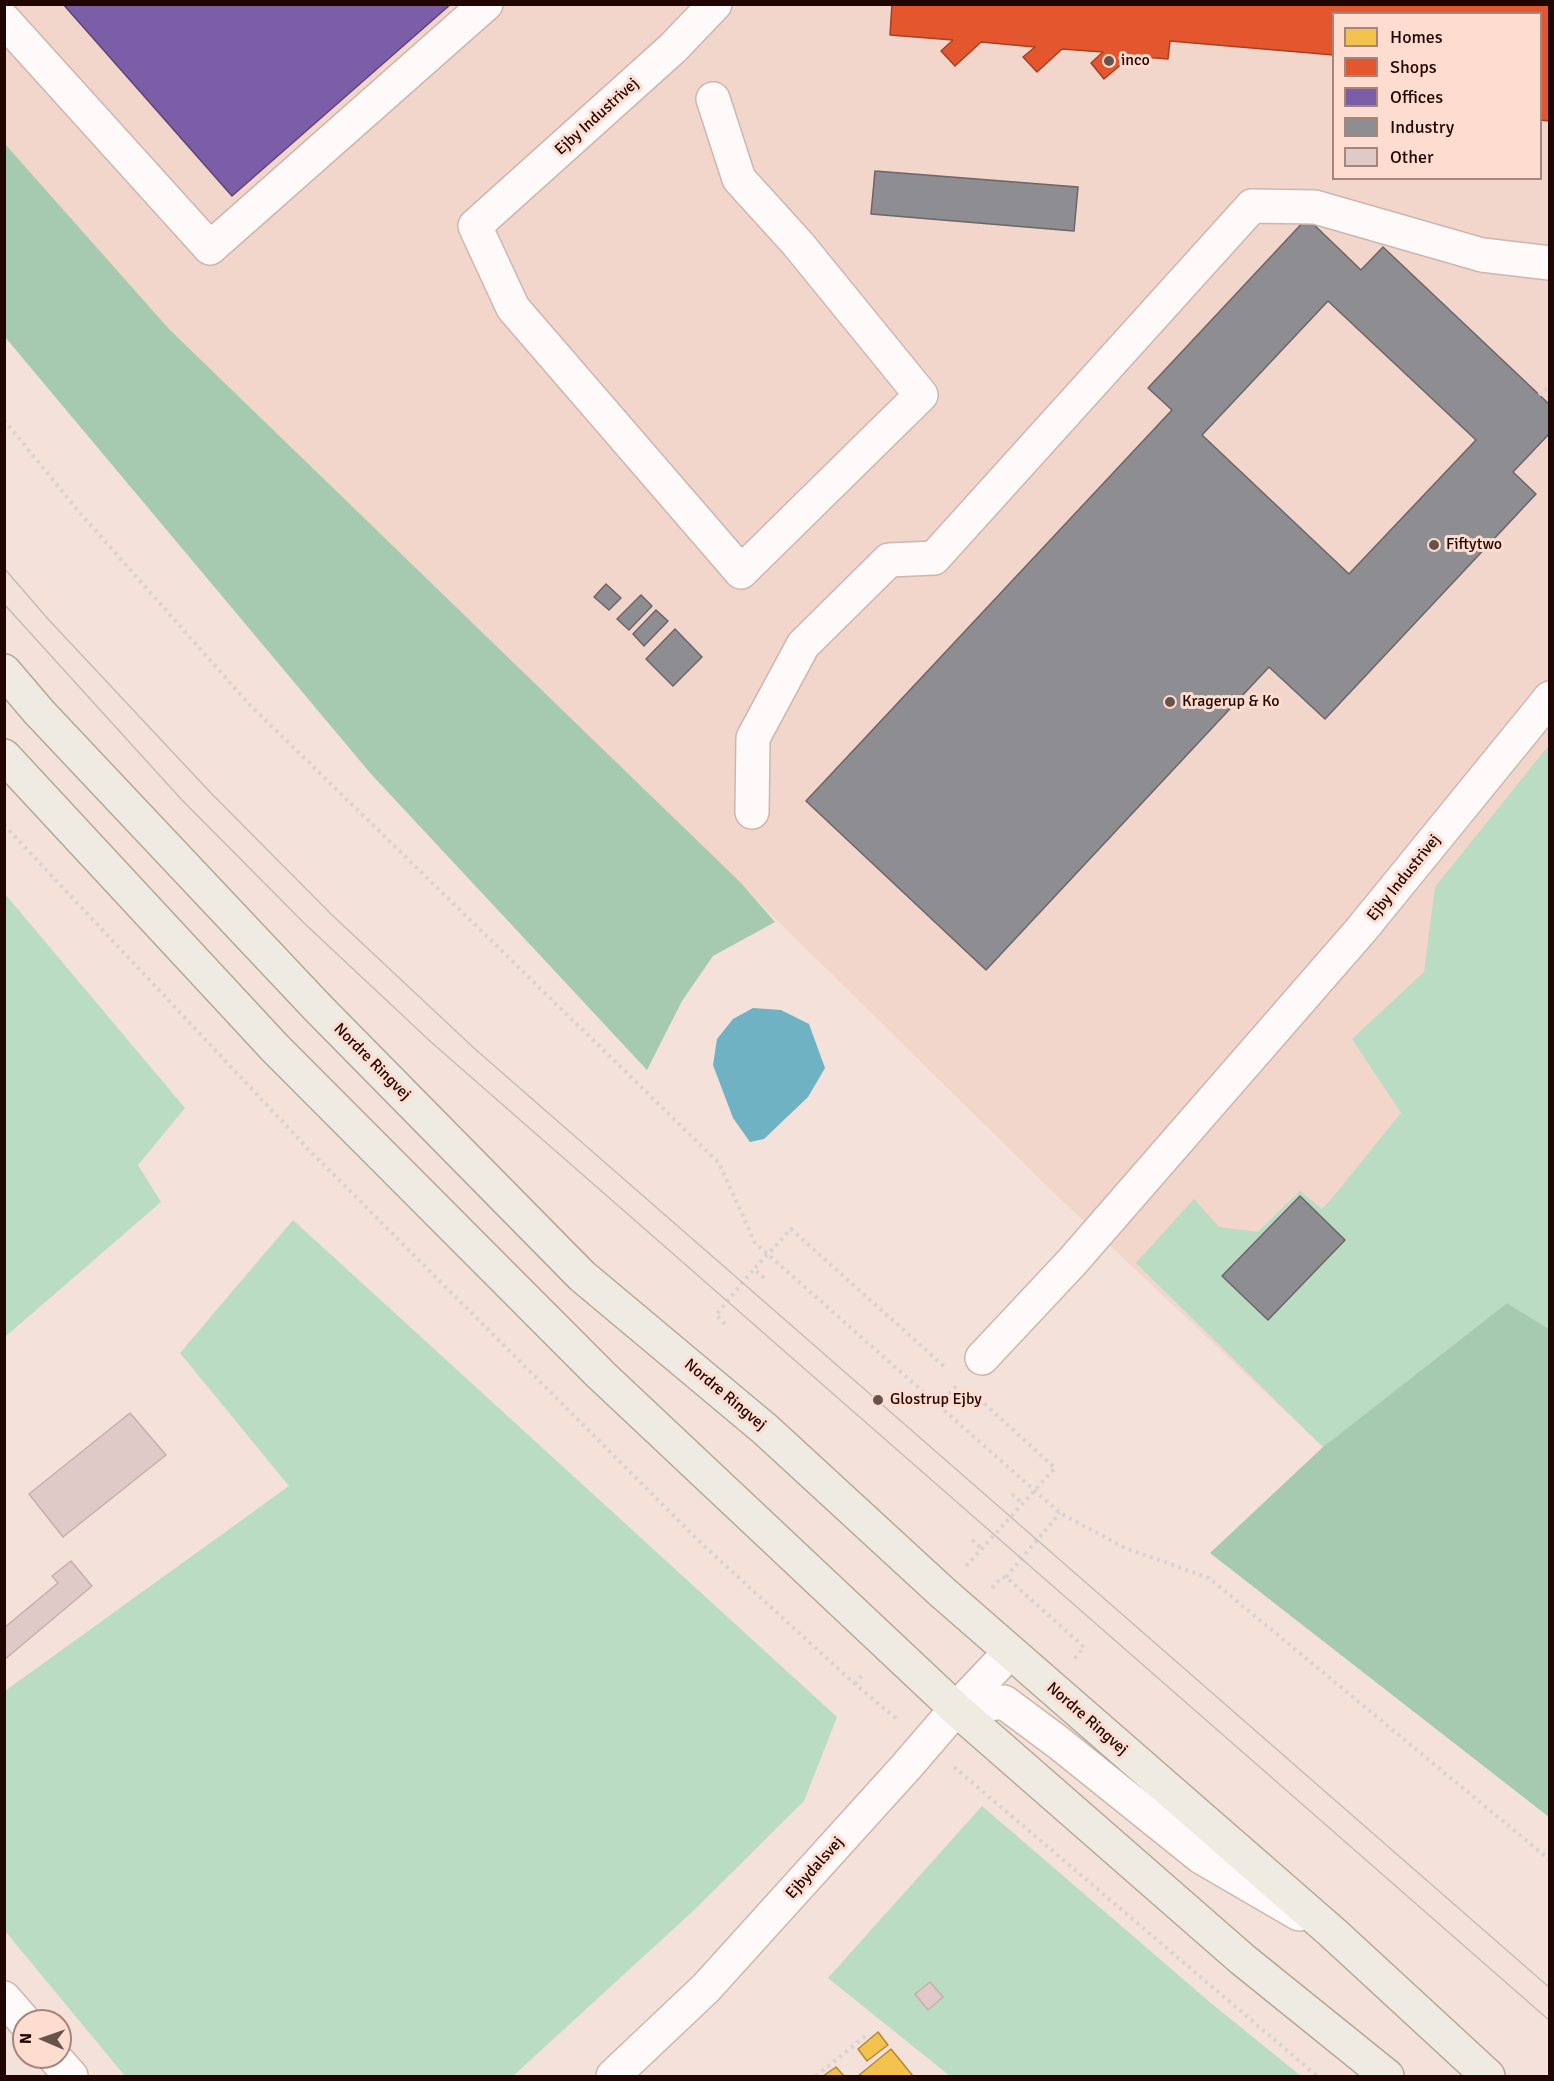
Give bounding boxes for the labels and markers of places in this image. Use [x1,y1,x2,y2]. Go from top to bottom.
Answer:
place label: inco [1121,51,1150,71]
marker: inco [1102,54,1116,68]
place label: Fiftytwo [1446,535,1502,555]
marker: Fiftytwo [1427,538,1441,552]
place label: Kragerup & Ko [1182,692,1280,712]
marker: Kragerup & Ko [1163,695,1177,709]
place label: Glostrup Ejby [890,1390,982,1410]
marker: Glostrup Ejby [871,1393,885,1407]

